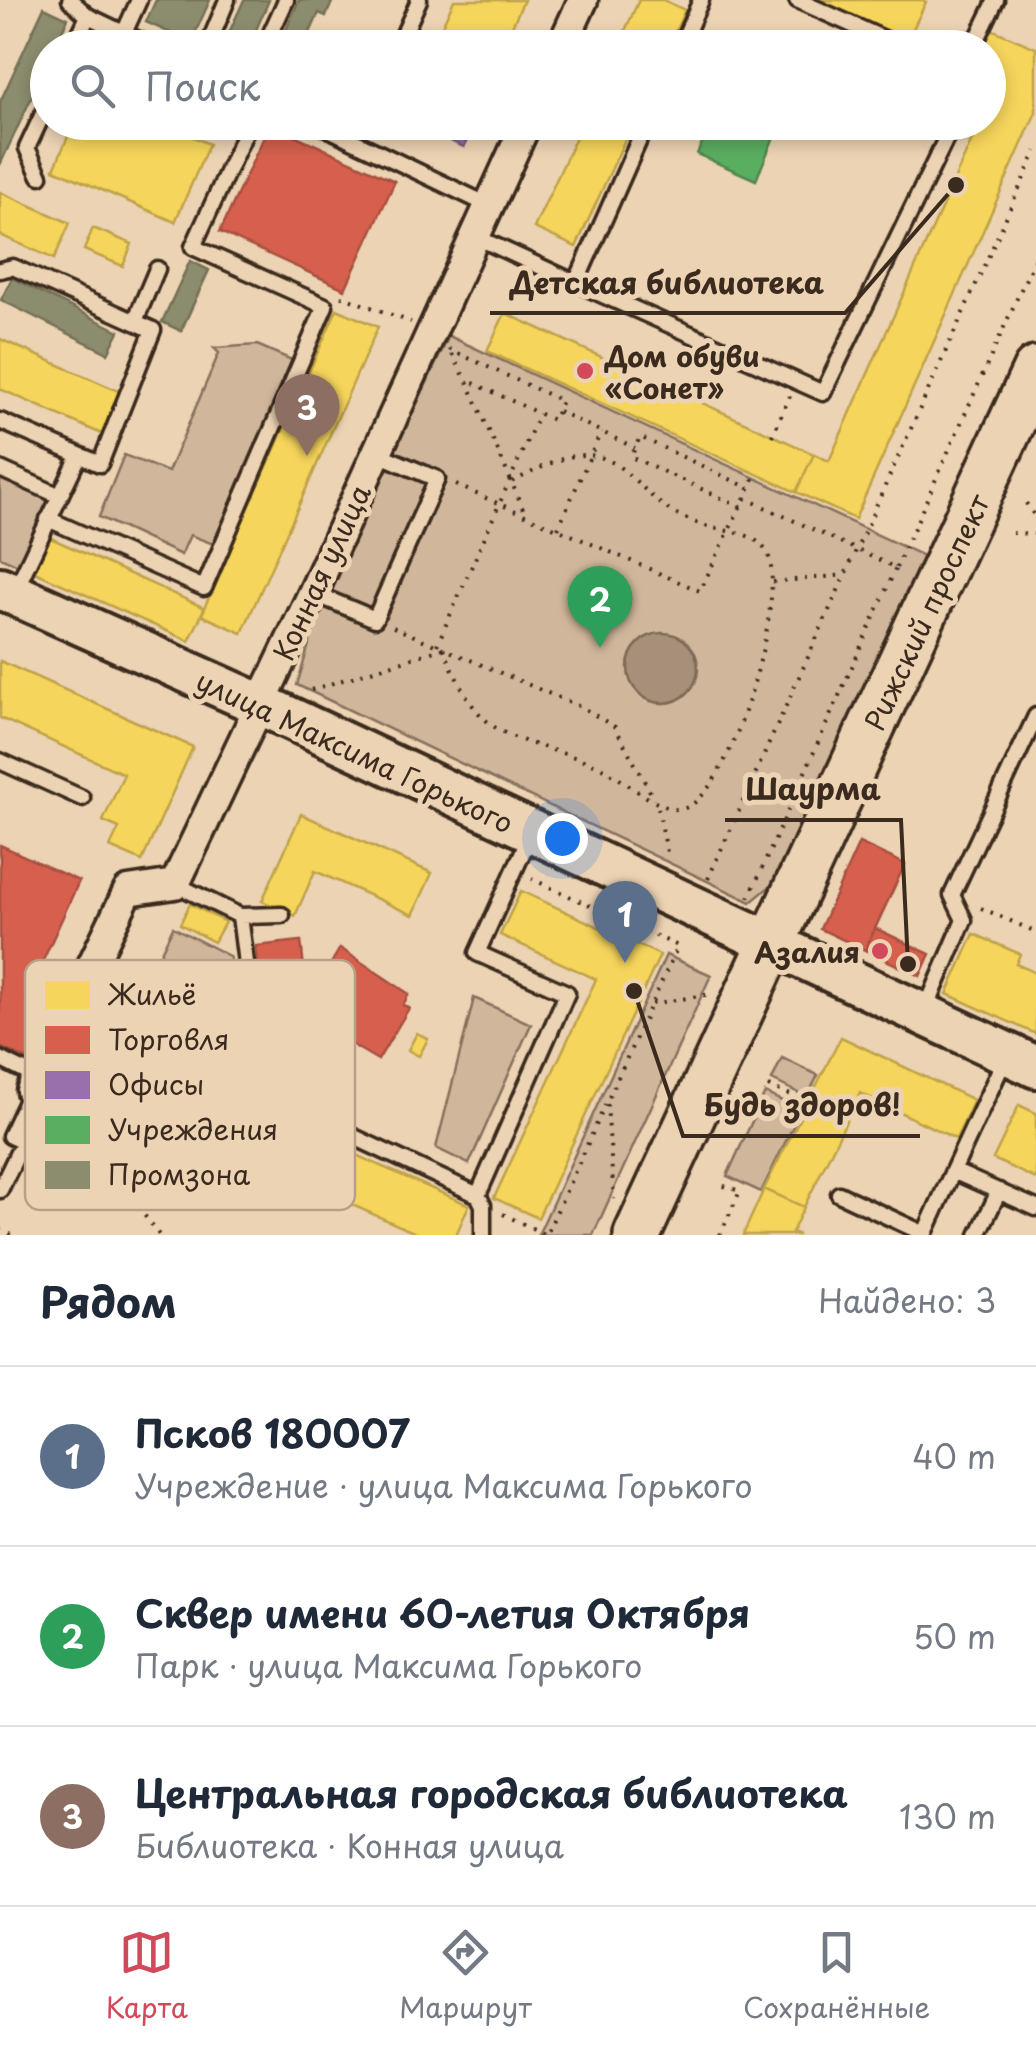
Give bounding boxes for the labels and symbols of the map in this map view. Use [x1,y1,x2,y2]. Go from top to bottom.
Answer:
callout: Детская библиотека [490,253,845,313]
text: Детская библиотека [509,259,825,304]
place label: Дом обуви «Сонет» [604,334,760,409]
marker: Дом обуви «Сонет» [574,360,596,382]
pin: 3 [274,374,340,456]
street label: Конная улица [261,476,381,667]
street label: Рижский проспект [852,486,1000,737]
pin: 2 [568,566,632,648]
street label: улица Максима Горького [189,658,521,844]
callout: Шаурма [725,760,901,820]
text: Шаурма [745,765,881,810]
your location [537,813,588,864]
pin: 1 [592,880,658,963]
place label: Азалия [754,930,860,973]
marker: Азалия [869,940,891,962]
legend [25,960,355,1210]
text: Жильё [107,972,196,1015]
text: Торговля [108,1017,229,1060]
text: Офисы [108,1062,204,1105]
callout: Будь здоров! [683,1076,920,1136]
text: Будь здоров! [703,1081,901,1126]
text: Учреждения [108,1107,278,1150]
text: Промзона [108,1152,251,1195]

